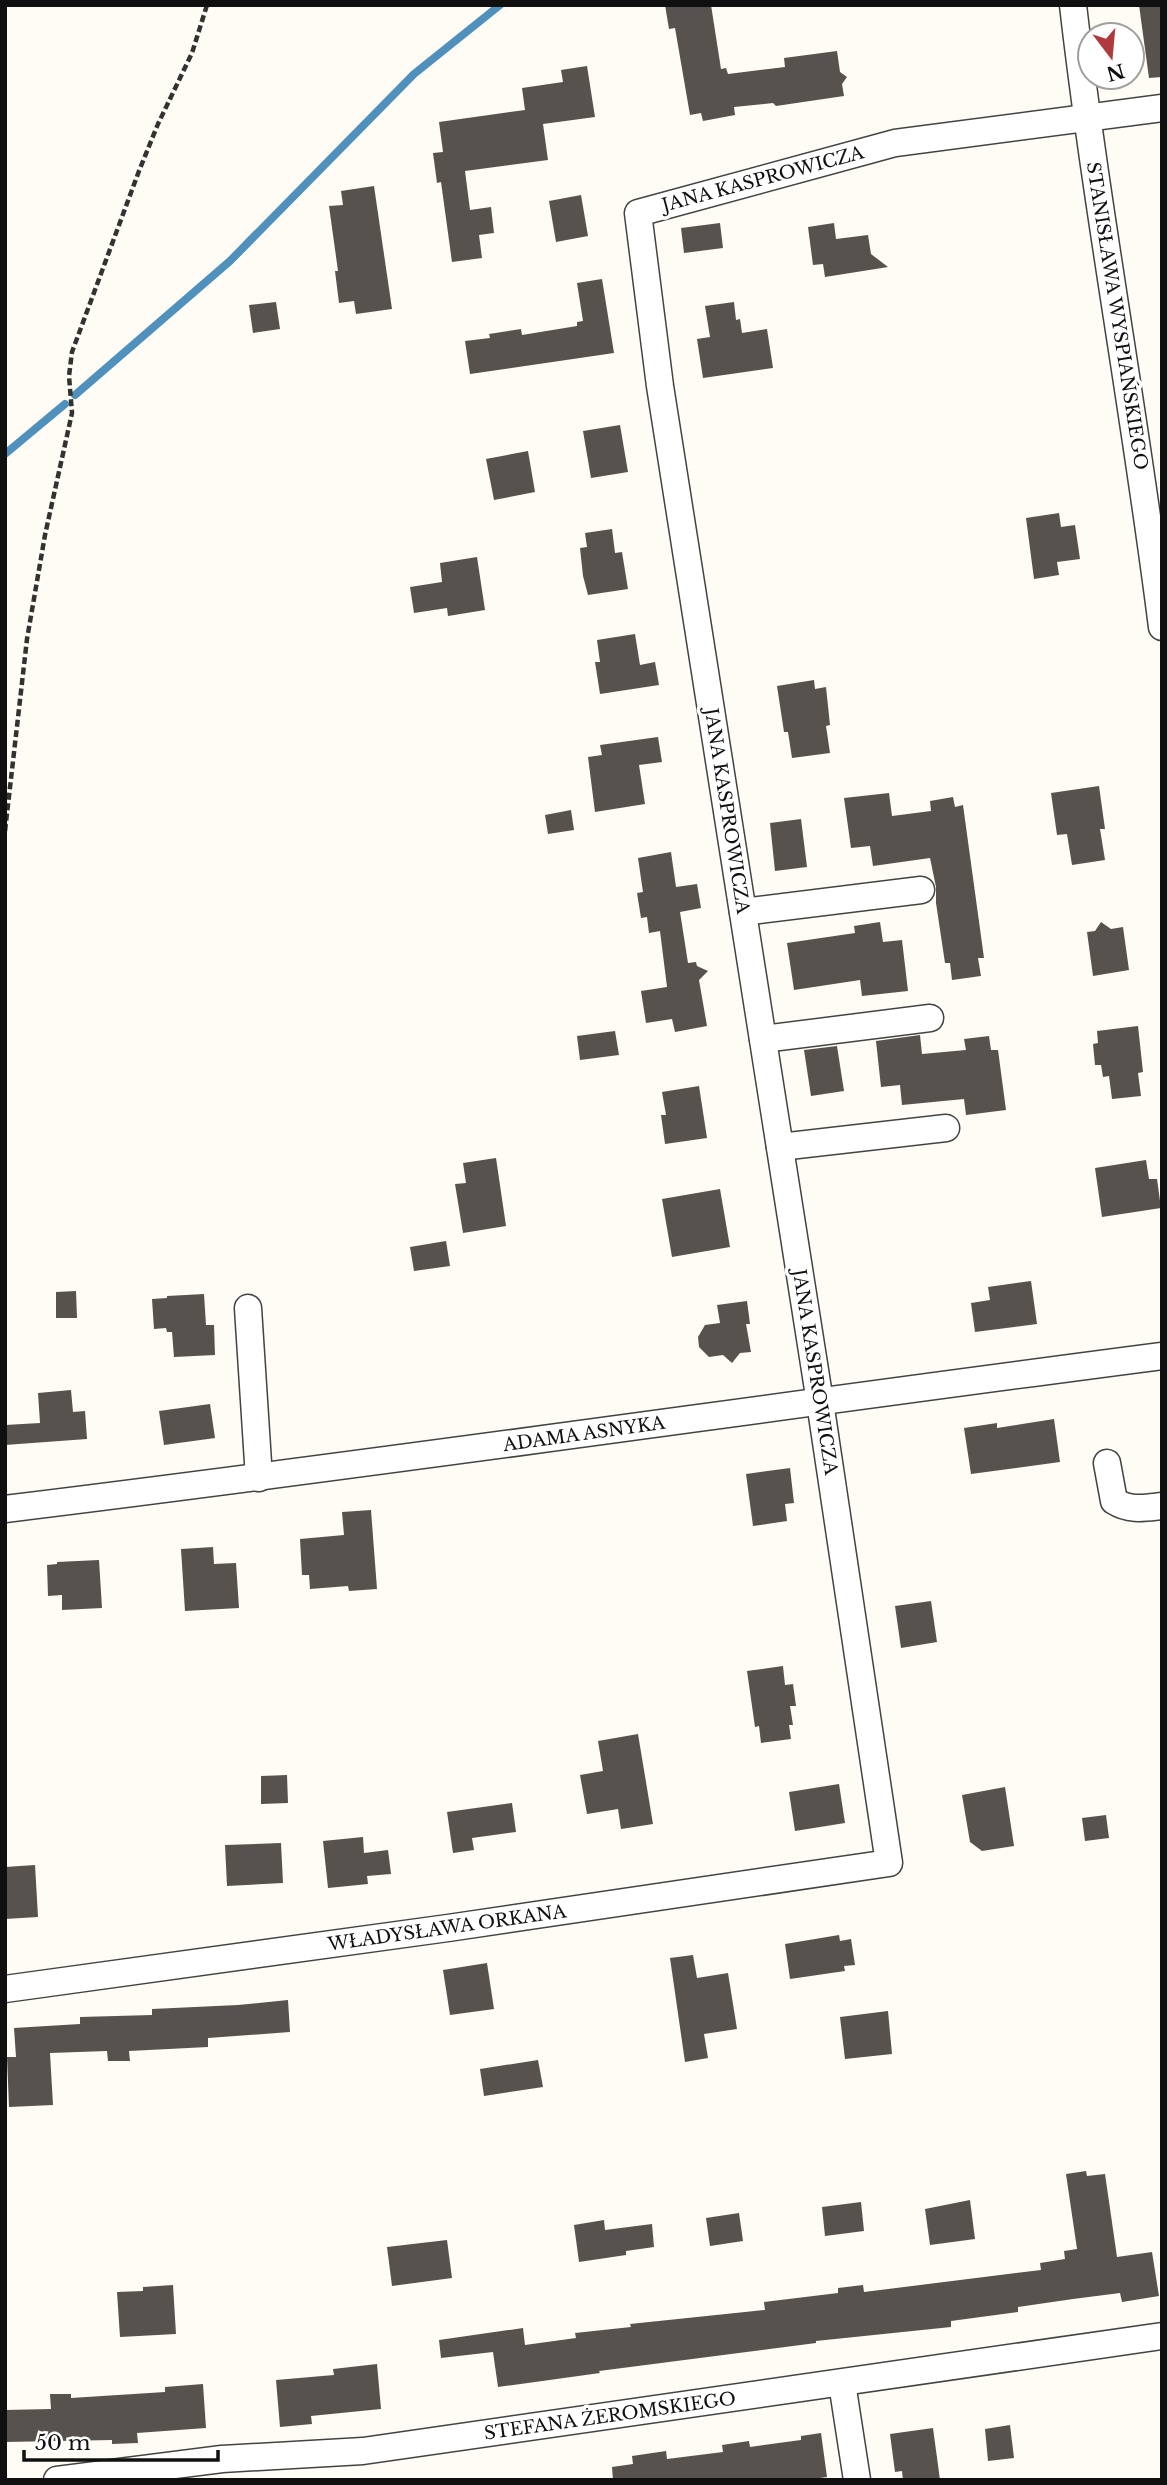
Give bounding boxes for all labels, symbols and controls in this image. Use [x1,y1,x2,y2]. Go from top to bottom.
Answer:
north arrow [1076,21,1146,91]
text: N [1104,58,1127,85]
street label: JANA KASPROWICZA [658,141,867,217]
street label: STANISŁAWA WYSPIAŃSKIEGO [1082,160,1153,472]
street label: JANA KASPROWICZA [700,705,754,917]
street label: JANA KASPROWICZA [788,1266,842,1478]
street label: ADAMA ASNYKA [501,1412,667,1456]
street label: WŁADYSŁAWA ORKANA [325,1900,569,1956]
street label: STEFANA ŻEROMSKIEGO [482,2386,737,2445]
scale bar [24,2418,219,2462]
text: 50 m [35,2430,91,2456]

